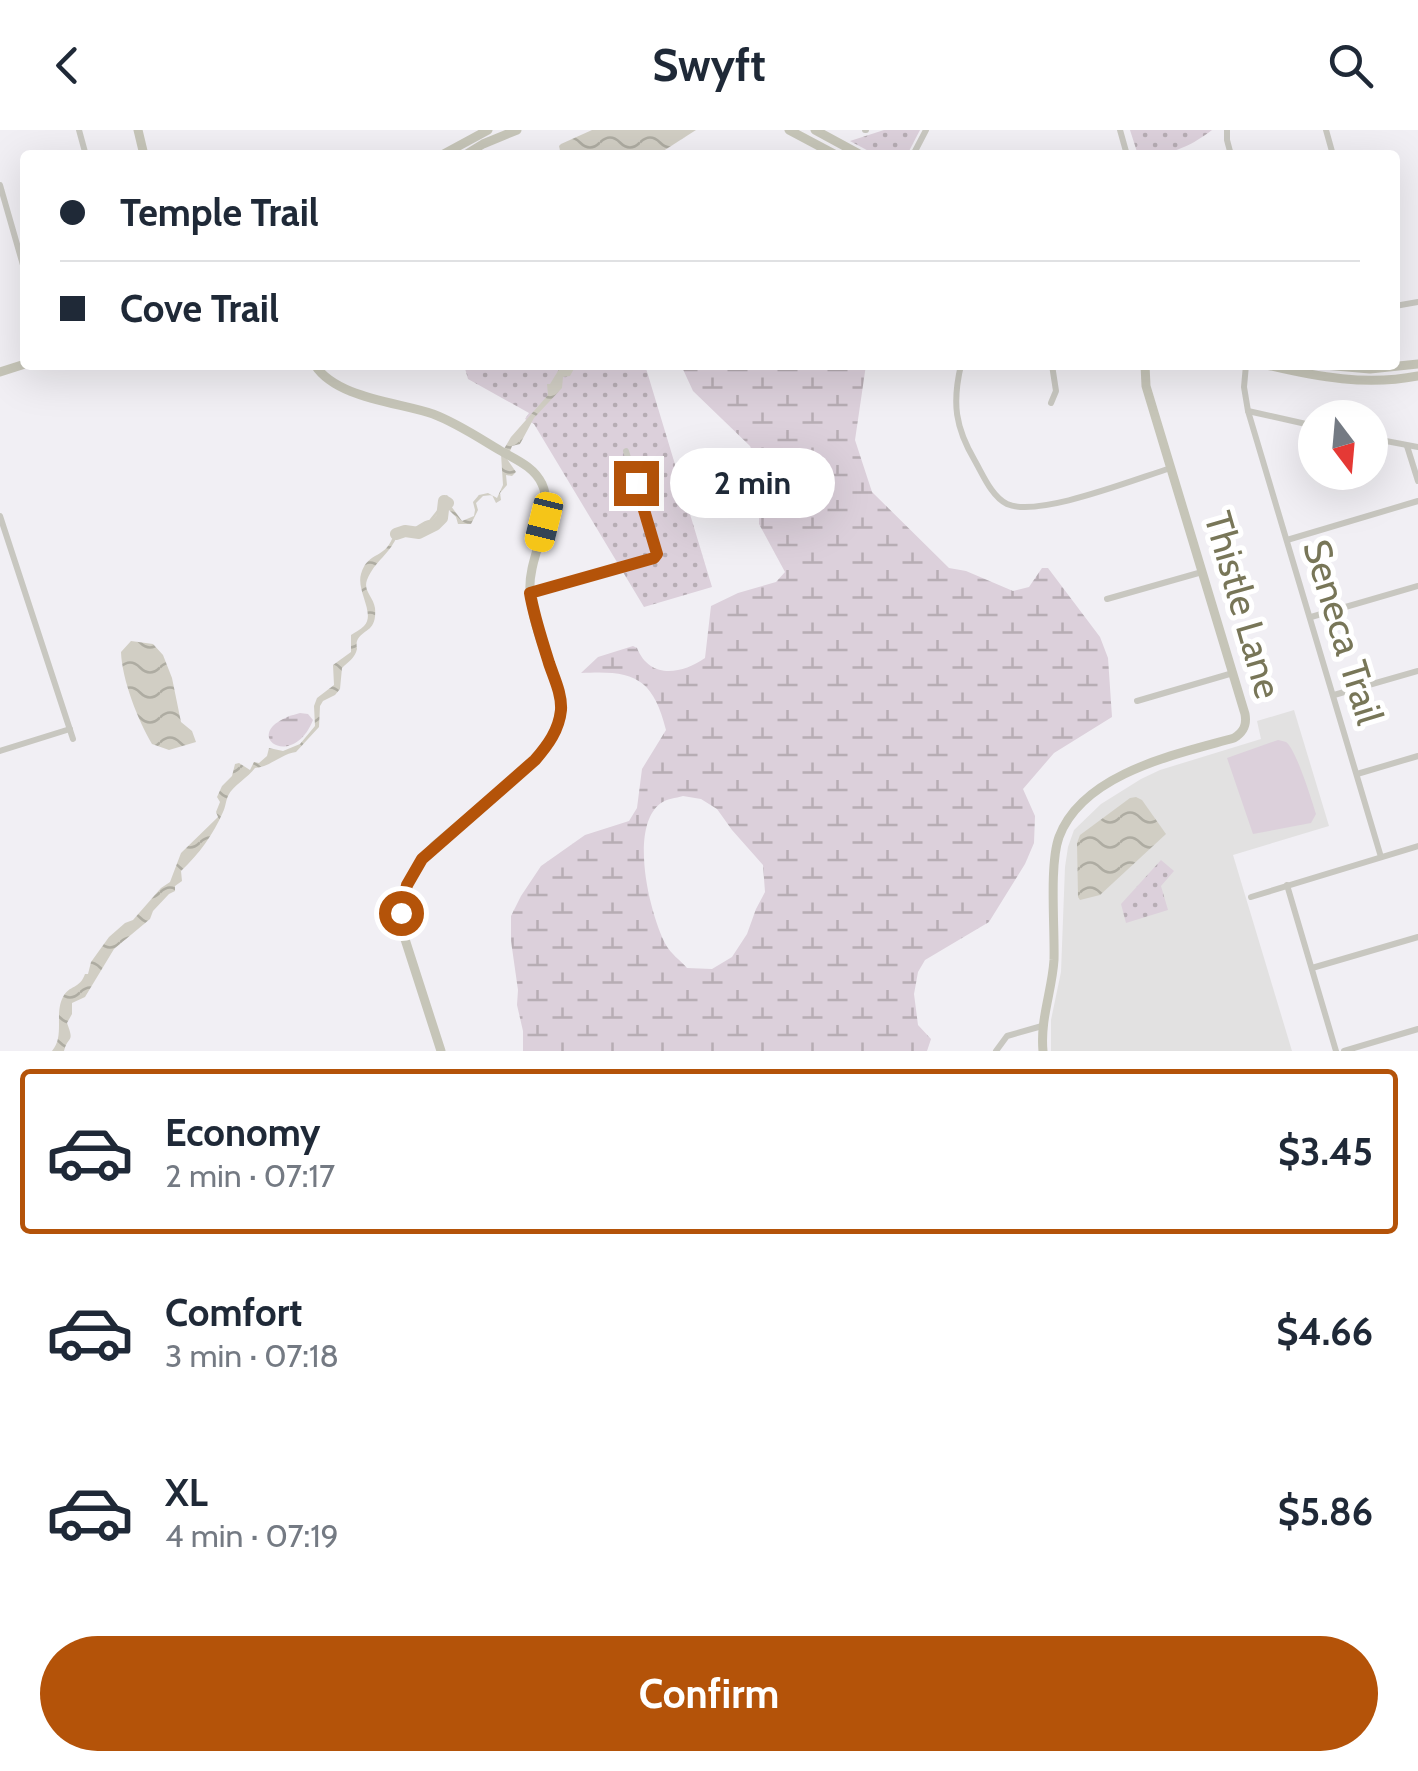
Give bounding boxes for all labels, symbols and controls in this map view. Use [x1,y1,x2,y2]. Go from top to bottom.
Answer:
icon: back [40,38,95,93]
text: Swyft [652,38,766,92]
icon: search [1323,38,1378,93]
text: Temple Trail [120,189,319,236]
text: Cove Trail [120,285,279,332]
north arrow [1298,400,1388,490]
map controls [1298,400,1388,490]
callout: 2 min [671,448,836,518]
route end [614,461,659,506]
text: 2 min [714,463,791,502]
car [522,489,566,555]
street label: Thistle Lane [1194,506,1293,704]
street label: Seneca Trail [1293,534,1394,730]
route start [379,891,424,936]
icon: car [45,1107,135,1197]
text: Economy [165,1109,320,1156]
text: $3.45 [1278,1128,1373,1175]
text: 2 min · 07:17 [165,1156,335,1195]
icon: car [45,1287,135,1377]
text: Comfort [165,1289,302,1336]
text: $4.66 [1276,1308,1373,1355]
text: 3 min · 07:18 [165,1336,339,1375]
icon: car [45,1467,135,1557]
text: XL [165,1469,208,1516]
text: $5.86 [1278,1488,1373,1535]
text: 4 min · 07:19 [165,1516,339,1555]
button: Confirm [40,1636,1378,1751]

